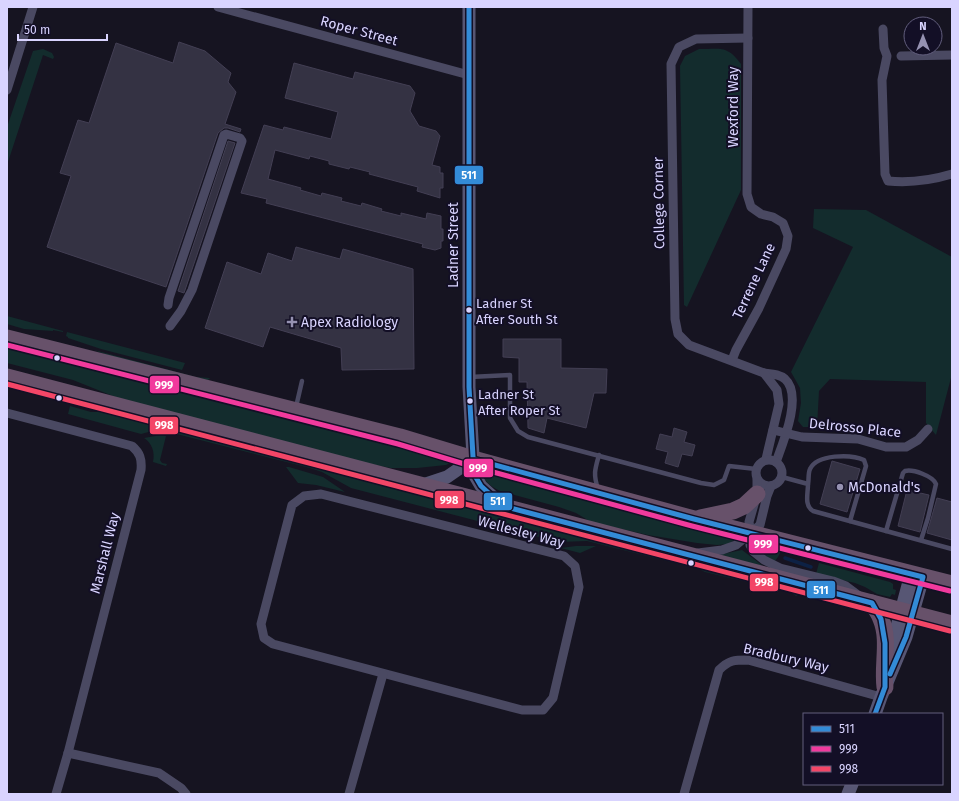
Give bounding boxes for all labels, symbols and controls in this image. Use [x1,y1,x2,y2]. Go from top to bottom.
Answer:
street label: Roper Street [318,13,400,50]
scale bar [18,16,107,42]
north arrow [903,16,943,56]
text: N [919,20,927,33]
text: 50 m [24,23,50,37]
street label: Wexford Way [725,66,742,147]
street label: College Corner [650,156,668,249]
line badge: 511 [454,165,484,185]
text: 511 [461,169,477,182]
street label: Ladner Street [445,201,462,288]
street label: Terrene Lane [729,240,779,322]
place label: Ladner St After South St [476,296,558,327]
marker: Ladner St After South St [464,305,474,315]
place label: Apex Radiology [301,314,398,331]
marker: Apex Radiology [286,316,298,328]
unlabelled marker [52,353,62,363]
line badge: 999 [149,375,180,394]
text: 999 [155,379,173,392]
place label: Ladner St After Roper St [478,387,560,418]
unlabelled marker [54,393,64,403]
marker: Ladner St After Roper St [465,396,475,406]
street label: Delrosso Place [808,415,902,441]
line badge: 998 [149,416,179,435]
text: 998 [155,419,174,432]
line badge: 999 [463,458,494,478]
text: 999 [469,462,487,475]
place label: McDonald's [848,479,921,496]
marker: McDonald's [835,482,845,492]
line badge: 998 [434,490,465,509]
line badge: 511 [483,492,513,511]
text: 998 [440,494,459,507]
text: 511 [490,495,506,508]
street label: Marshall Way [87,510,123,595]
street label: Wellesley Way [476,512,566,552]
line badge: 999 [748,534,779,554]
text: 999 [754,538,772,551]
unlabelled marker [803,543,813,553]
unlabelled marker [686,558,696,568]
line badge: 998 [749,573,779,592]
text: 998 [755,576,774,589]
line badge: 511 [806,580,836,599]
text: 511 [813,584,829,597]
street label: Bradbury Way [742,640,831,676]
legend [803,713,943,785]
text: 511 [839,722,855,736]
text: 999 [839,742,858,756]
text: 998 [839,762,859,776]

